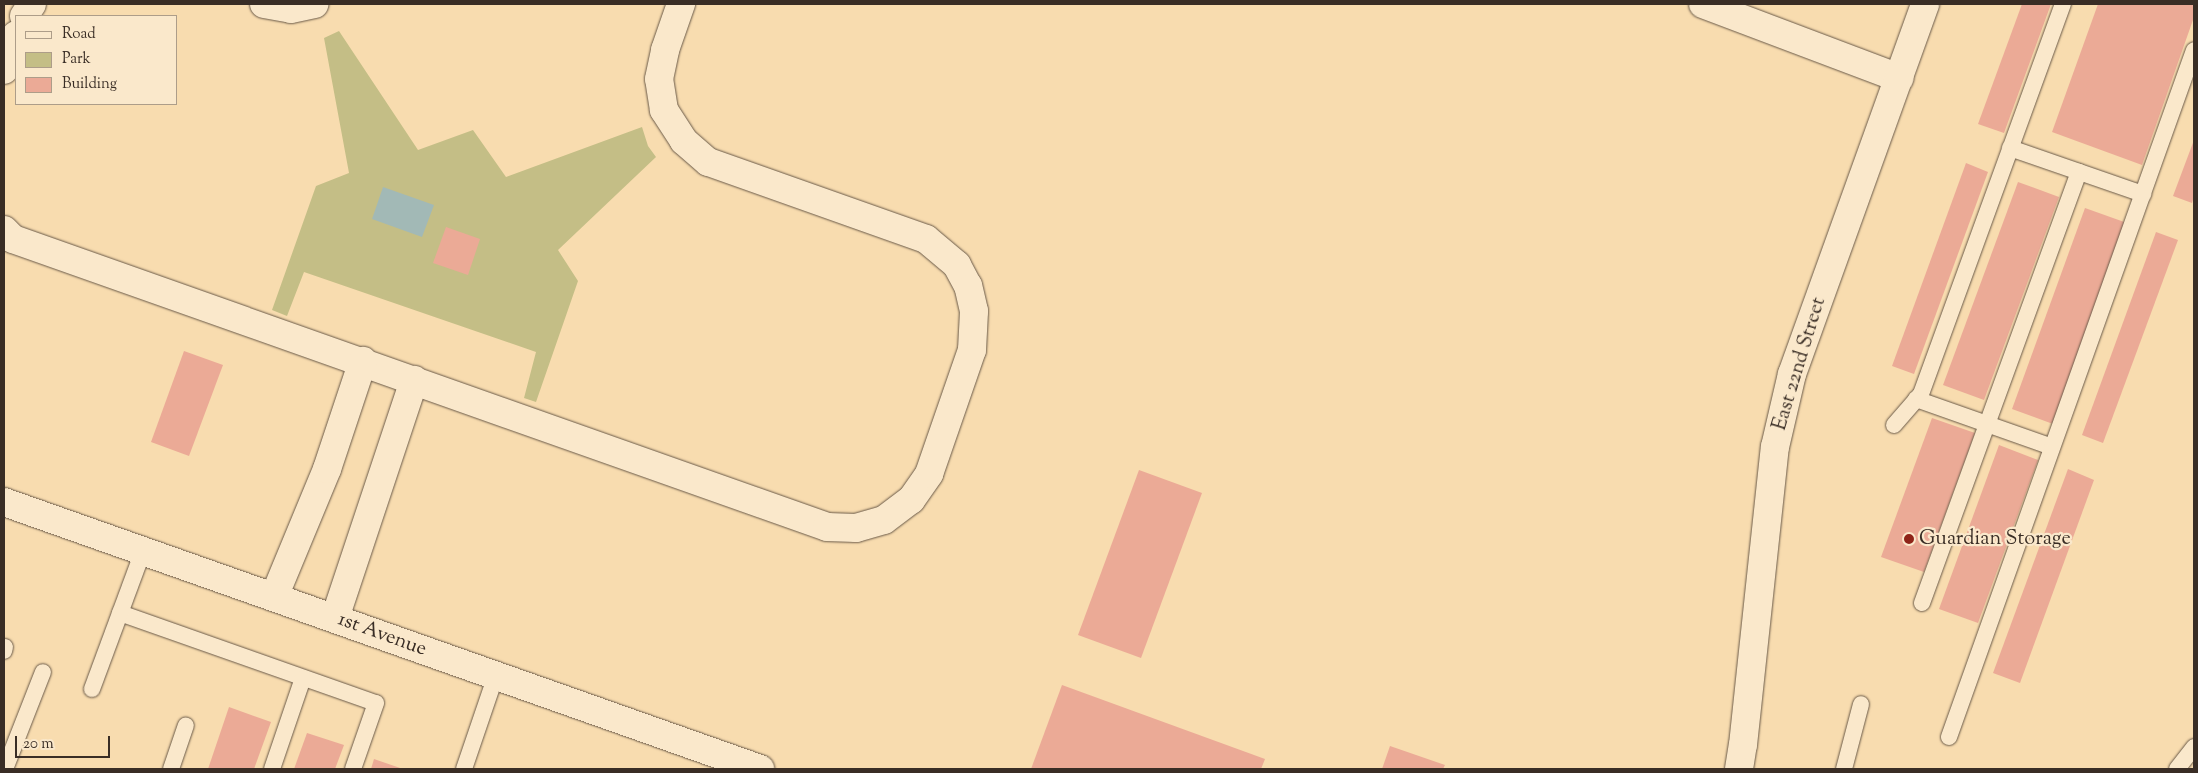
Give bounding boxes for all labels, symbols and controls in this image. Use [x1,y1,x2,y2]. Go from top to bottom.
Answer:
legend [15,15,178,105]
text: Road [62,24,96,45]
text: Park [62,49,91,70]
text: Building [62,74,117,95]
street label: East 22nd Street [1768,295,1832,433]
place label: Guardian Storage [1919,527,2071,551]
marker: Guardian Storage [1903,533,1915,545]
street label: 1st Avenue [334,608,430,662]
scale bar [18,726,112,758]
text: 20 m [23,734,54,755]

